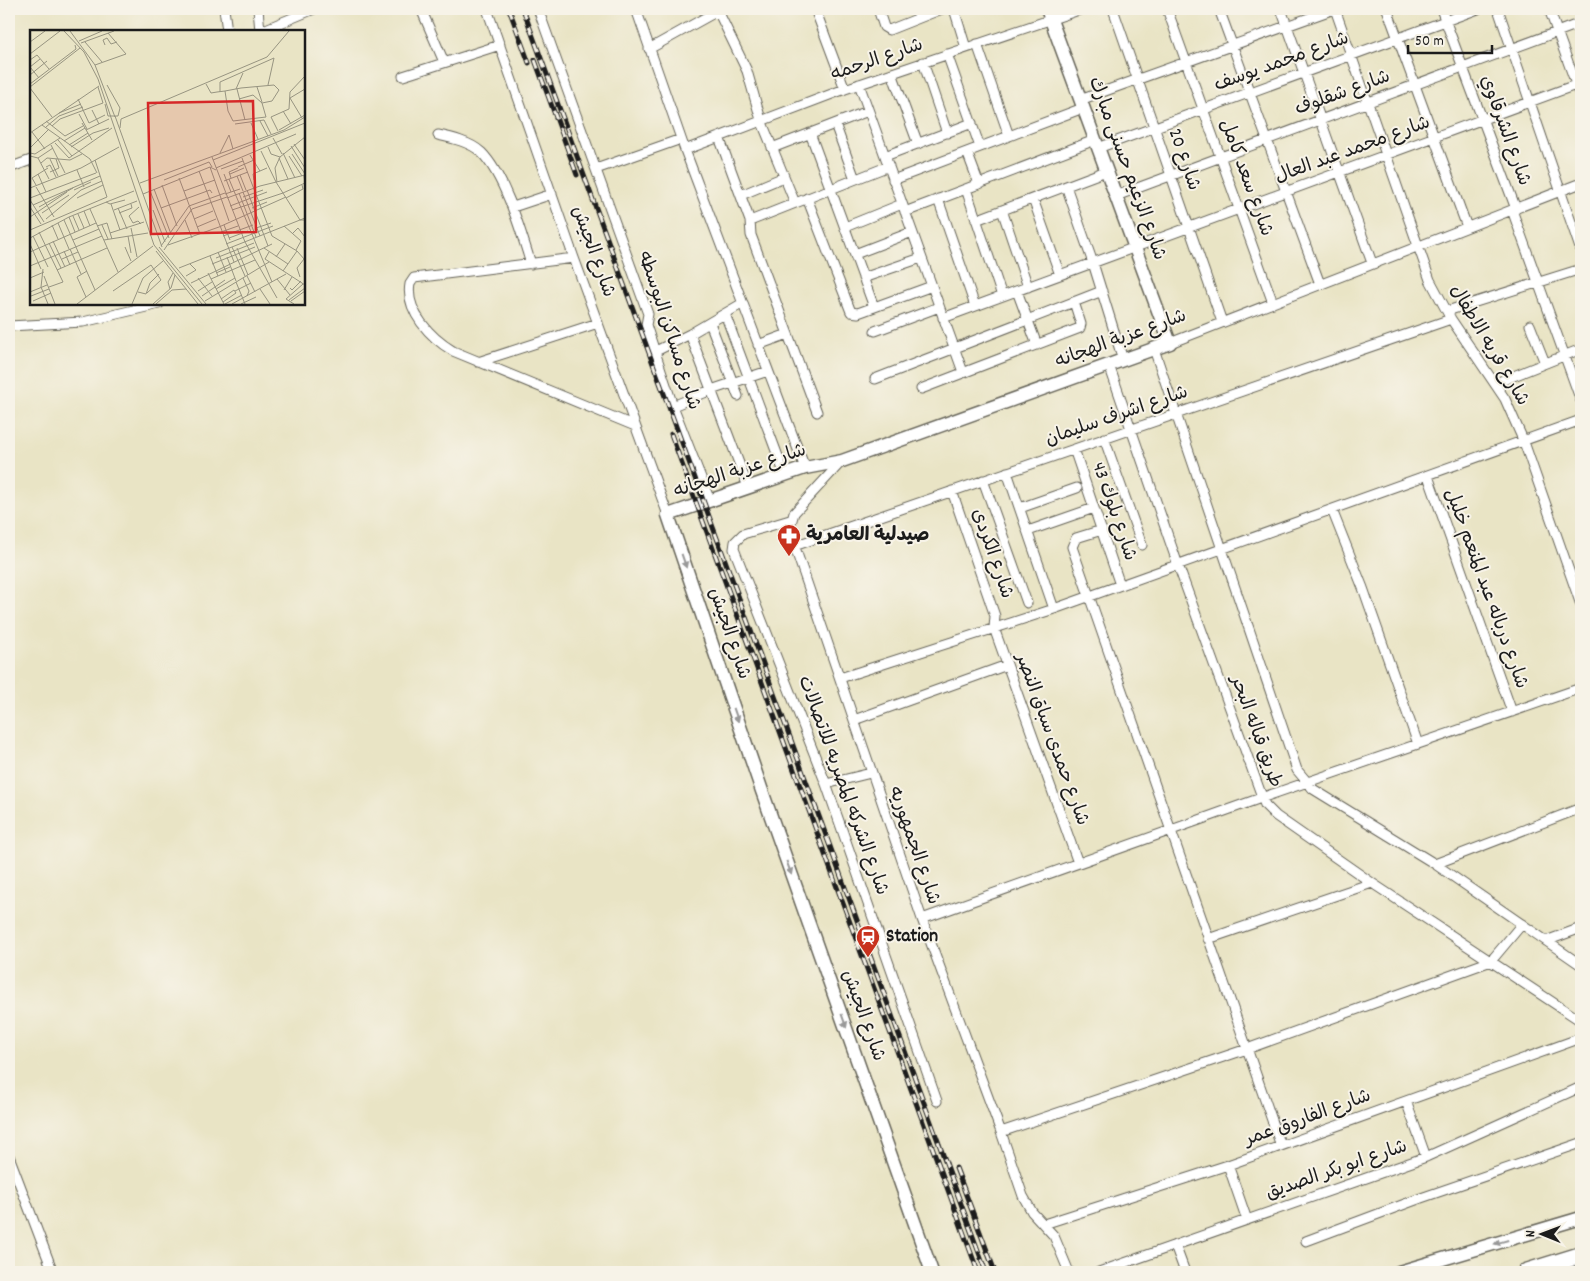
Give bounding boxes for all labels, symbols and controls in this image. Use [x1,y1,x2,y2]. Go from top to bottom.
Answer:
scale bar [1408,22,1491,54]
street label: شارع محمد يوسف [1211,26,1353,100]
inset map [30,30,305,305]
text: 50 m [1415,31,1444,53]
street label: شارع الرحمه [827,32,927,90]
street label: شارع شقلوف [1292,64,1394,124]
street label: شارع الشرقاوي [1472,72,1536,190]
street label: شارع الزعيم حسنى مبارك [1080,73,1172,265]
street label: شارع محمد عبد العال [1272,110,1434,192]
street label: شارع سعد كامل [1211,116,1279,240]
street label: شارع 20 [1160,125,1206,195]
street label: شارع الجيش [563,203,621,301]
street label: شارع مساكن البوسطه [630,248,706,414]
street label: شارع قريه الاطفال [1441,280,1535,412]
street label: شارع عزبة الهجانه [1051,304,1191,376]
street label: شارع اشرف سليمان [1042,380,1192,454]
street label: شارع عزبة الهجانه [670,438,810,506]
street label: شارع بلوك 43 [1084,459,1142,565]
street label: شارع درباله عبد المنعم خليل [1436,485,1534,693]
street label: شارع الكردى [963,505,1019,603]
pharmacy icon: صيدلية العامرية [776,523,802,557]
place label: صيدلية العامرية [806,523,929,550]
one-way arrow [680,554,688,569]
street label: شارع الجيش [700,584,756,684]
street label: شارع حمدى سباق النصر [1007,648,1095,830]
street label: طريق قباله البحر [1221,670,1288,792]
street label: شارع الشركه المصريه للاتصالات [790,672,894,900]
one-way arrow [732,708,740,723]
street label: شارع الجمهوريه [880,783,946,909]
one-way arrow [786,861,793,876]
station icon: Station [855,924,881,958]
place label: Station [886,924,938,951]
street label: شارع الجيش [833,967,891,1065]
one-way arrow [841,1014,848,1029]
street label: شارع الفاروق عمر [1239,1084,1375,1155]
street label: شارع ابو بكر الصديق [1262,1134,1412,1208]
north arrow [1518,1208,1568,1258]
text: N [1521,1230,1541,1237]
one-way arrow [1493,1239,1508,1247]

